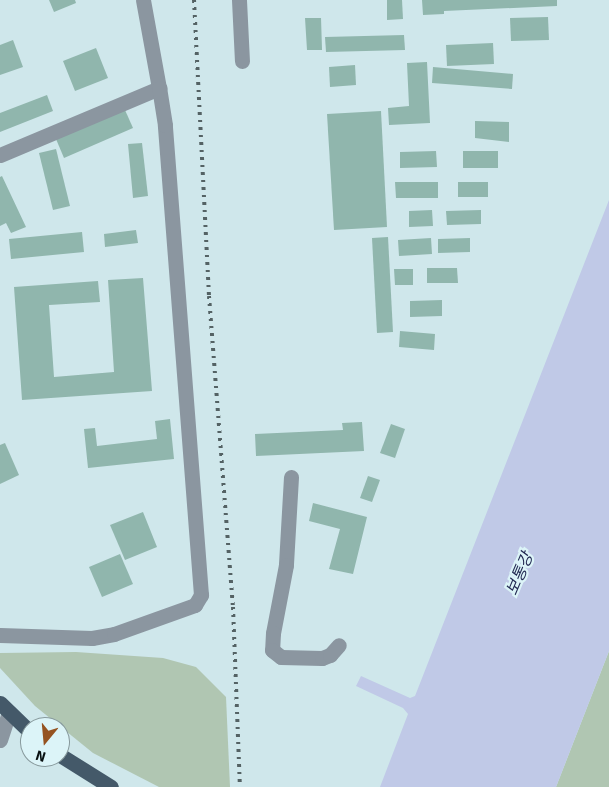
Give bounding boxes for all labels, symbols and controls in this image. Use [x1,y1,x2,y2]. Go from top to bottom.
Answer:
water label: 보통강 [503,550,537,598]
north arrow [20,717,70,767]
text: N [34,746,48,765]

